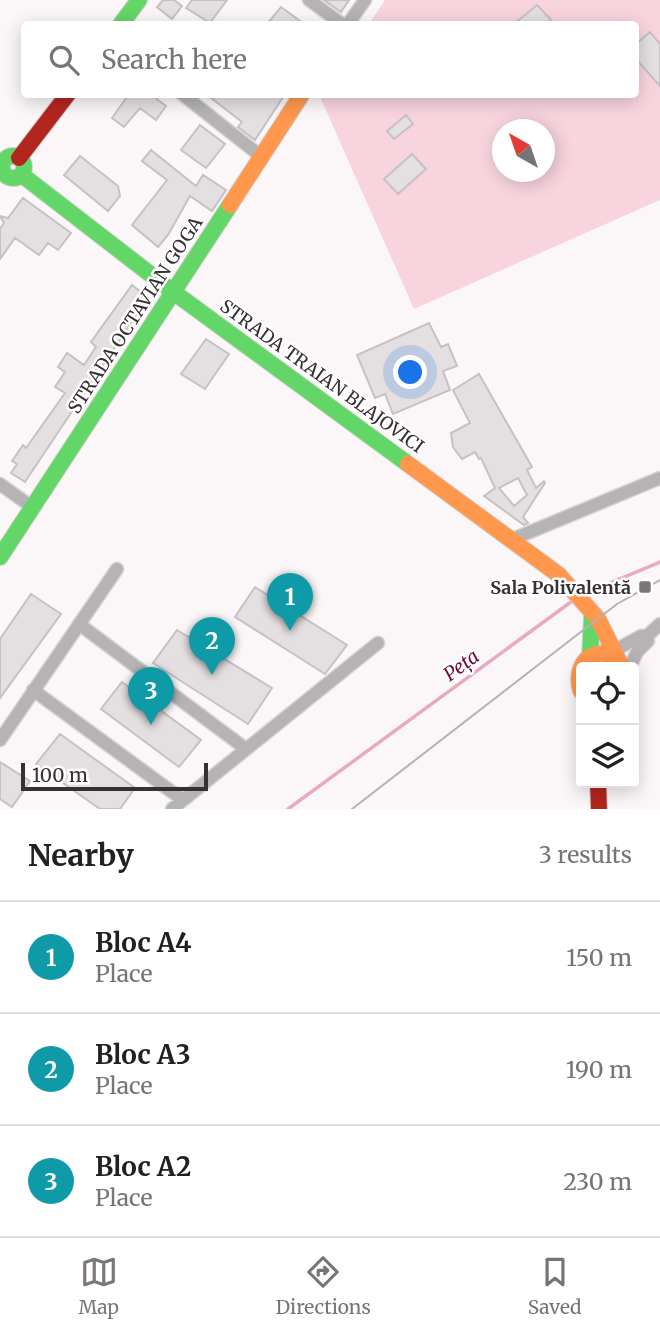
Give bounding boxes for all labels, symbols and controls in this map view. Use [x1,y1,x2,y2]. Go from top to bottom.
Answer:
search box [21,21,639,98]
icon: search [45,41,83,79]
text: Search here [101,43,247,76]
north arrow [492,119,555,182]
street label: STRADA OCTAVIAN GOGA [63,212,207,418]
street label: STRADA TRAIAN BLAJOVICI [215,294,429,458]
your location [393,355,427,389]
pin: 1 [267,573,313,631]
place label: Sala Polivalentă [490,576,631,599]
marker: Sala Polivalentă [637,579,653,595]
pin: 2 [189,617,235,675]
water label: Peța [439,644,484,687]
map controls [576,662,639,788]
button: locate [576,662,639,725]
pin: 3 [128,667,174,725]
button: layers [576,725,639,788]
scale bar [21,760,208,792]
text: 100 m [32,763,88,787]
text: Nearby [28,836,134,874]
text: 3 results [539,840,632,869]
text: Bloc A4 [95,926,192,959]
text: 1 [46,943,56,972]
text: 150 m [566,943,632,972]
text: Place [95,959,152,988]
text: Bloc A3 [95,1038,191,1071]
text: 2 [44,1055,58,1084]
text: 190 m [566,1055,632,1084]
text: Place [95,1071,152,1100]
text: Bloc A2 [95,1150,191,1183]
text: 3 [44,1167,58,1196]
text: 230 m [563,1167,632,1196]
text: Place [95,1183,152,1212]
tab: Map [78,1253,119,1319]
tab: Directions [276,1253,371,1319]
tab: Saved [528,1253,582,1319]

